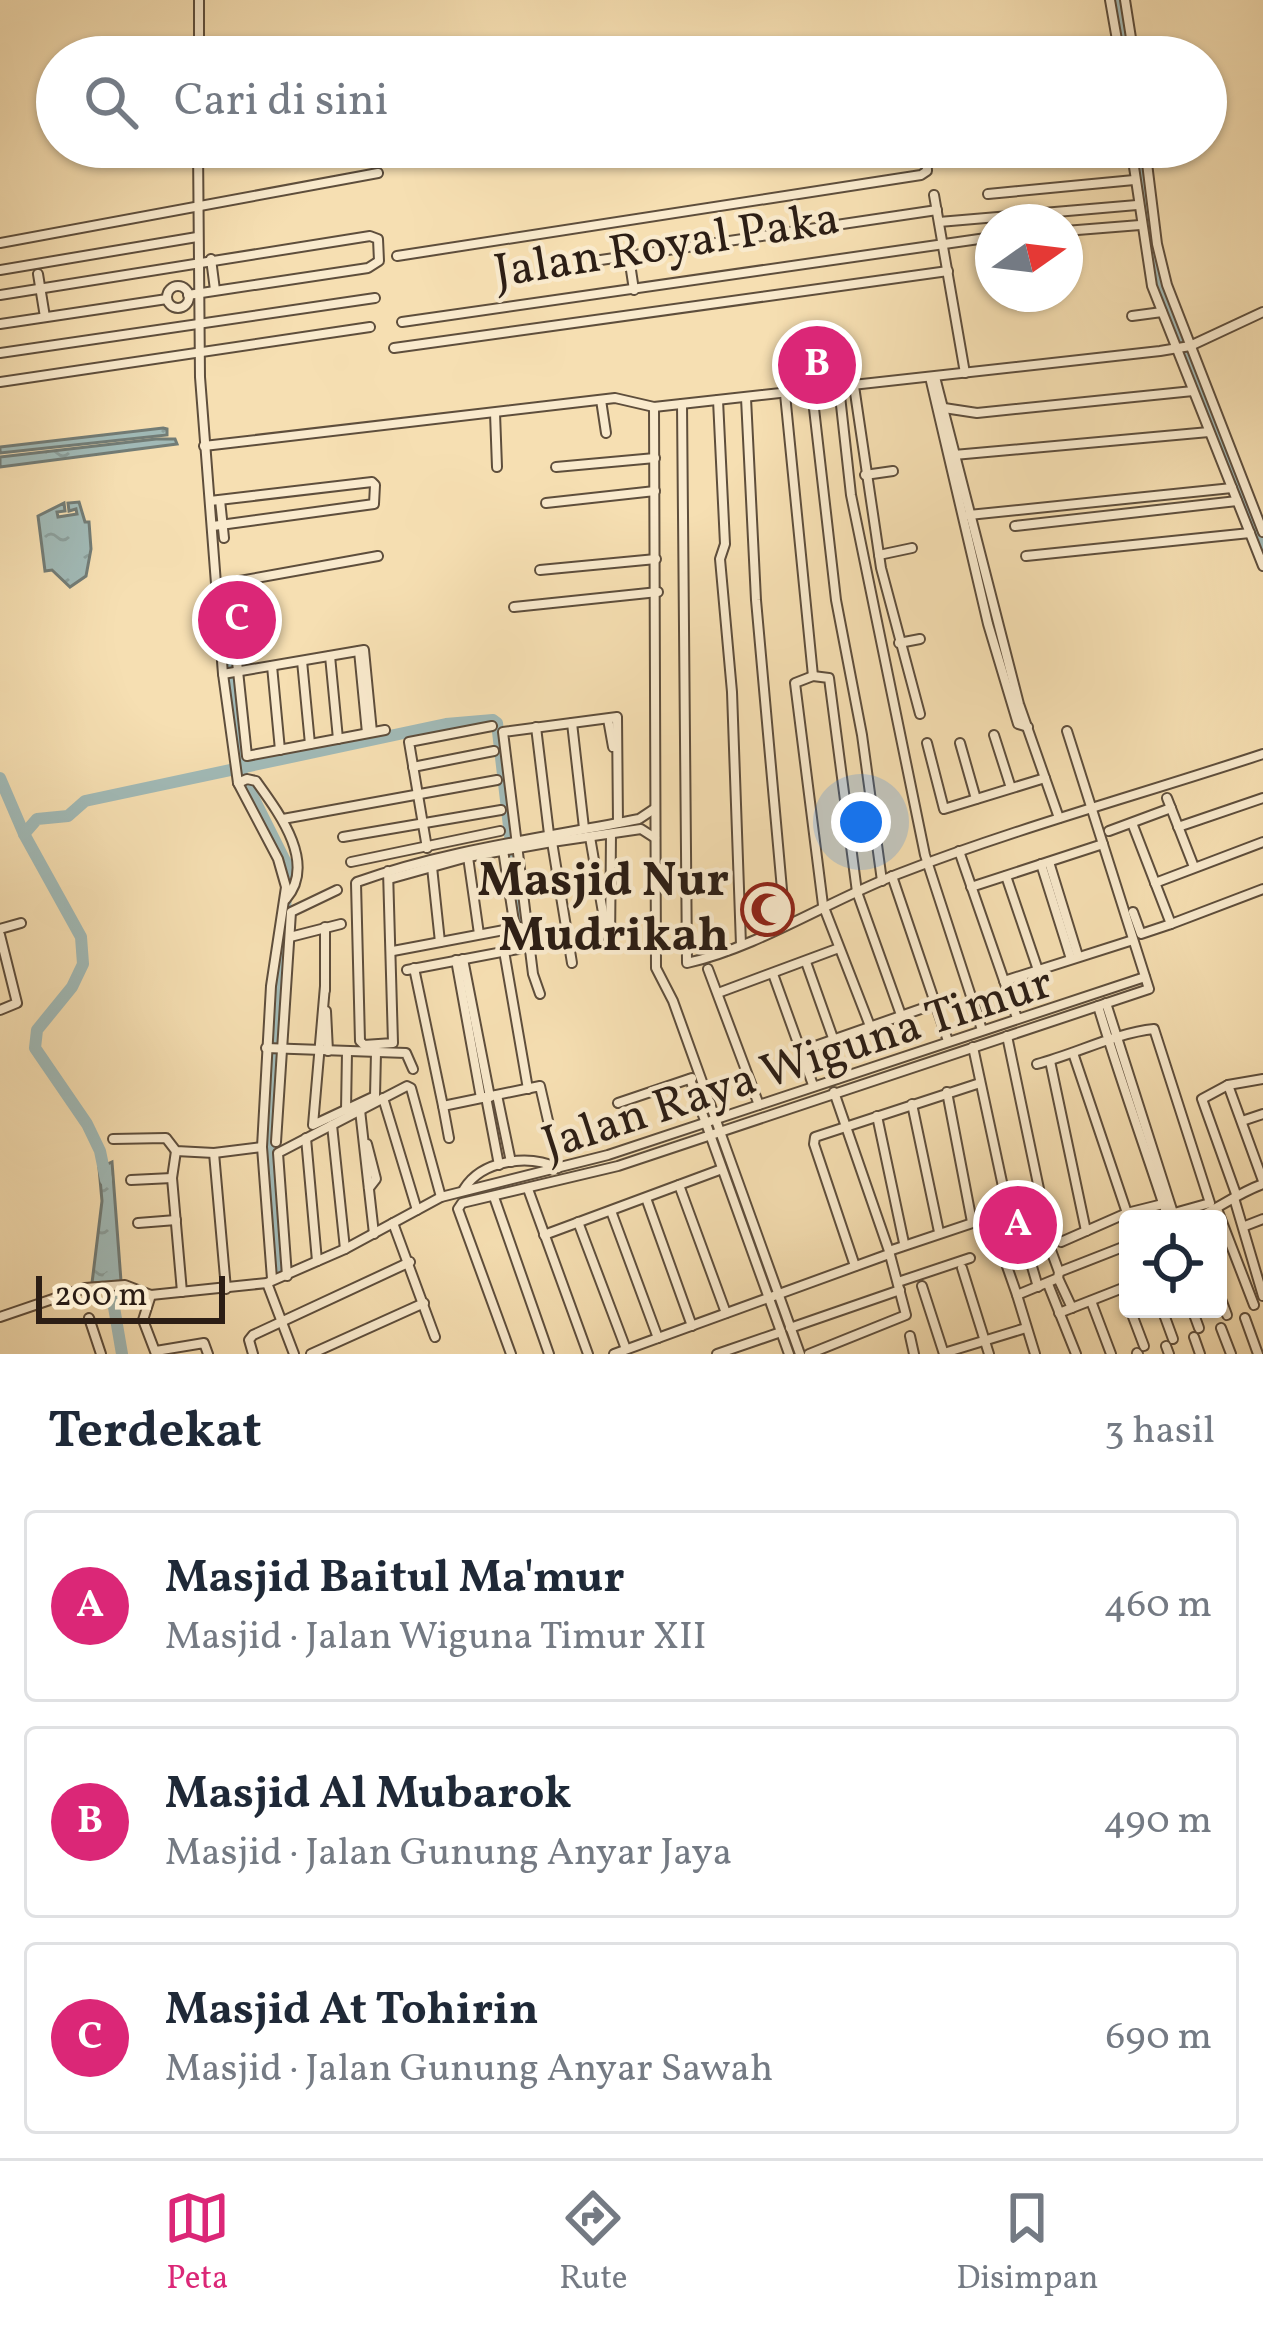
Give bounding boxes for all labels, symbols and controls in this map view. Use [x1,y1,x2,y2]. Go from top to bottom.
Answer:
search box [36,36,1227,168]
icon: search [78,69,144,135]
text: Cari di sini [174,71,388,134]
street label: Jalan Royal Paka [489,187,845,307]
north arrow [975,204,1083,312]
pin: B [778,320,856,410]
pin: C [198,575,276,665]
your location [831,792,891,852]
place label: Masjid Nur Mudrikah [477,849,729,971]
mosque icon: Masjid Nur Mudrikah [740,882,796,938]
street label: Jalan Raya Wiguna Timur [534,951,1062,1179]
pin: A [979,1180,1057,1270]
map controls [1119,1210,1227,1318]
button: locate [1119,1210,1227,1318]
scale bar [36,1270,225,1323]
text: 200 m [54,1274,148,1320]
text: Terdekat [48,1397,262,1468]
text: 3 hasil [1104,1405,1215,1459]
text: Masjid Baitul Ma'mur [165,1548,625,1611]
text: A [76,1579,104,1633]
text: 460 m [1104,1579,1212,1633]
text: Masjid · Jalan Wiguna Timur XII [165,1611,707,1665]
text: Masjid Al Mubarok [165,1764,571,1827]
text: B [77,1795,103,1849]
text: 490 m [1103,1795,1212,1849]
text: Masjid · Jalan Gunung Anyar Jaya [165,1827,732,1881]
text: Masjid At Tohirin [165,1980,539,2043]
text: C [77,2011,103,2065]
text: 690 m [1105,2011,1212,2065]
text: Masjid · Jalan Gunung Anyar Sawah [165,2043,773,2097]
tab: Peta [164,2185,230,2303]
tab: Rute [559,2185,627,2303]
tab: Disimpan [956,2185,1099,2303]

